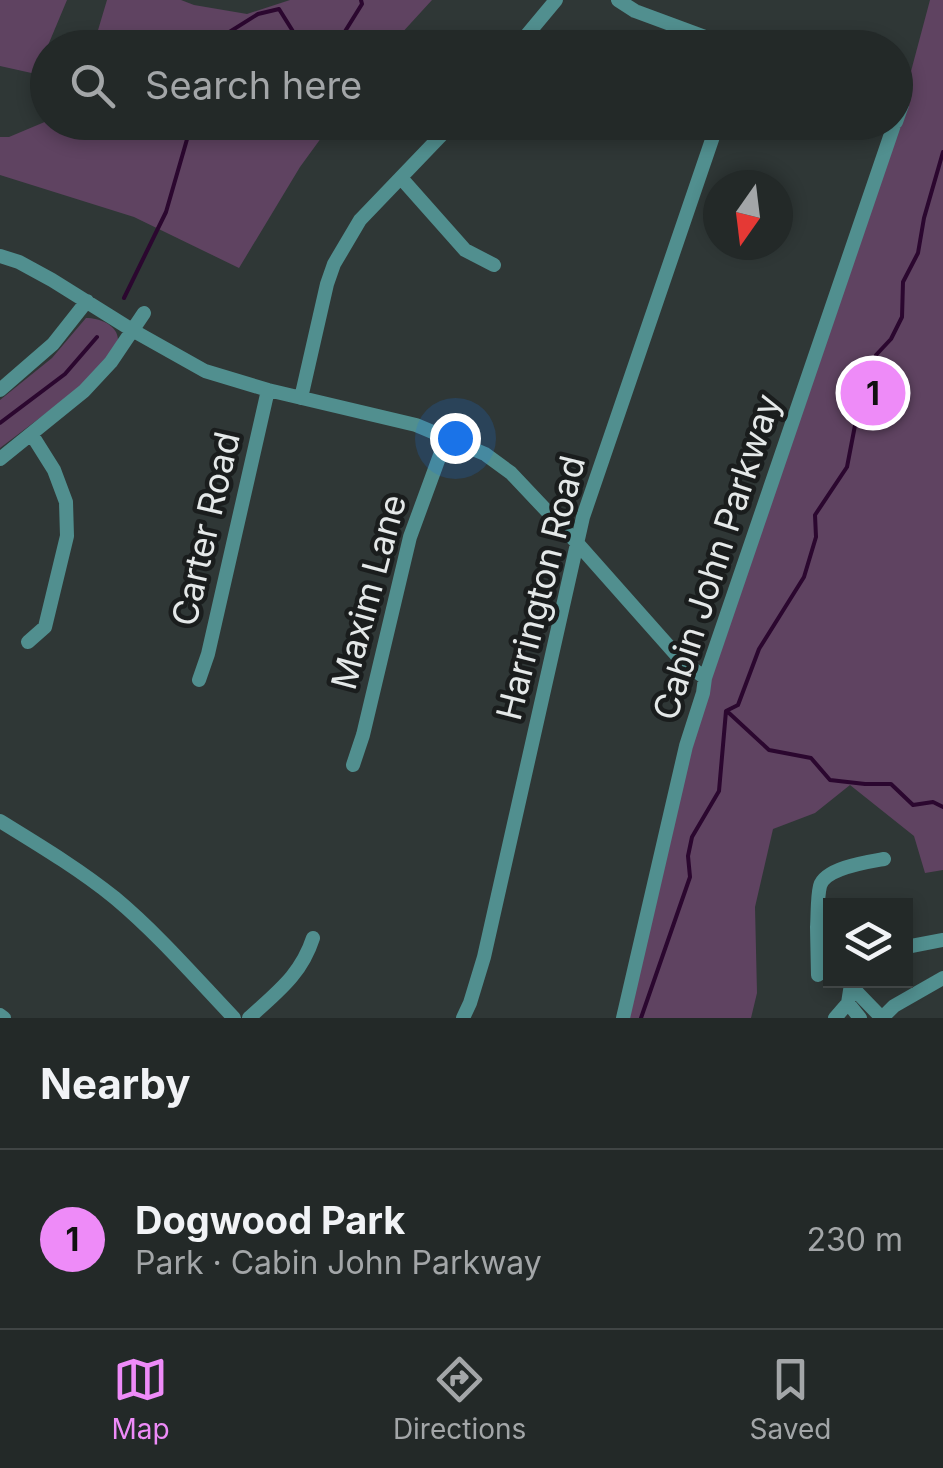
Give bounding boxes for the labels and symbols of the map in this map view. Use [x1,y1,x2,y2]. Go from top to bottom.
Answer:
north arrow [703,170,793,260]
pin: 1 [840,356,906,430]
street label: Cabin John Parkway [644,388,789,725]
your location [430,413,481,464]
street label: Carter Road [162,428,248,630]
street label: Harrington Road [487,451,593,724]
street label: Maxim Lane [322,490,414,694]

